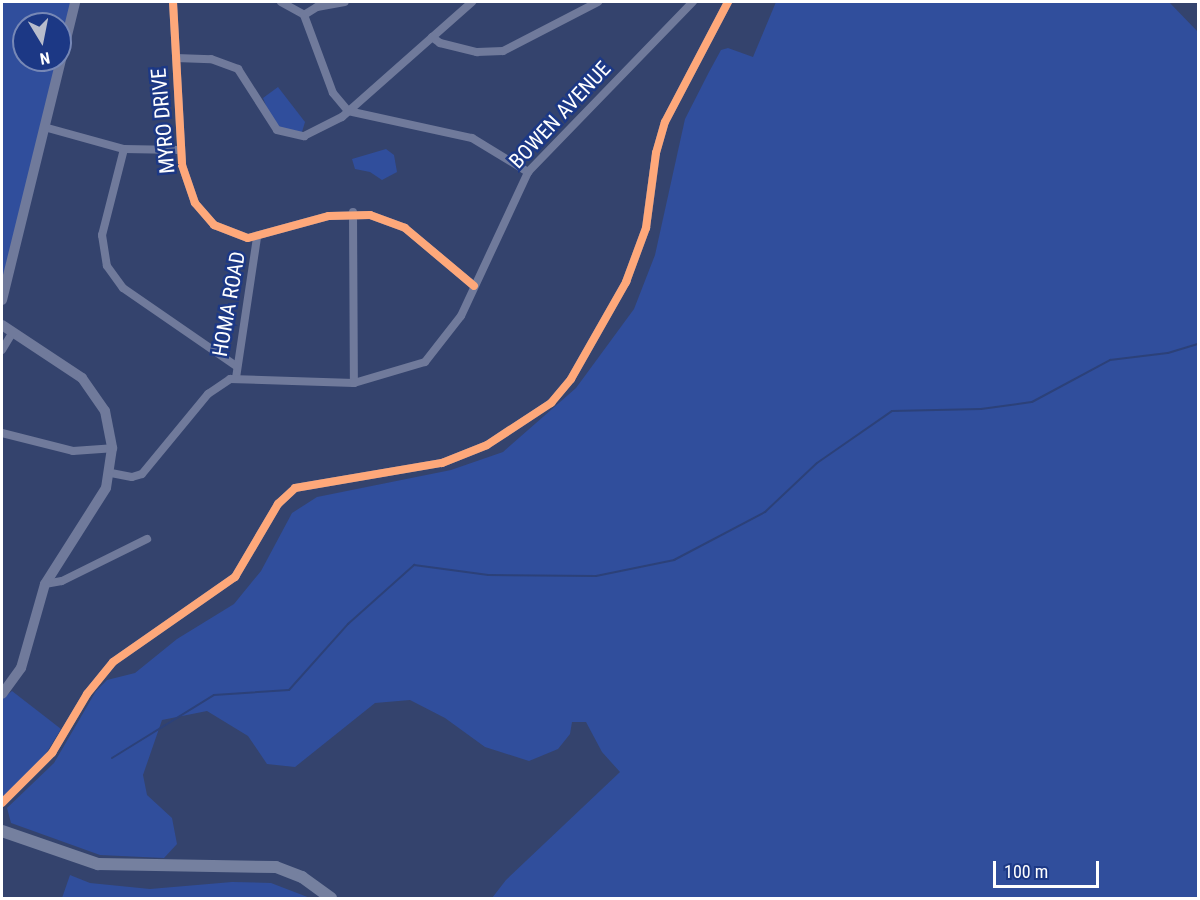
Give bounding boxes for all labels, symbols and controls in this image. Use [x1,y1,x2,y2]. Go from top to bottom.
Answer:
north arrow [12,12,72,72]
text: N [38,48,51,68]
street label: BOWEN AVENUE [504,56,616,174]
street label: MYRO DRIVE [146,67,180,175]
street label: HOMA ROAD [207,249,251,359]
scale bar [996,849,1102,887]
text: 100 m [1004,861,1048,882]

